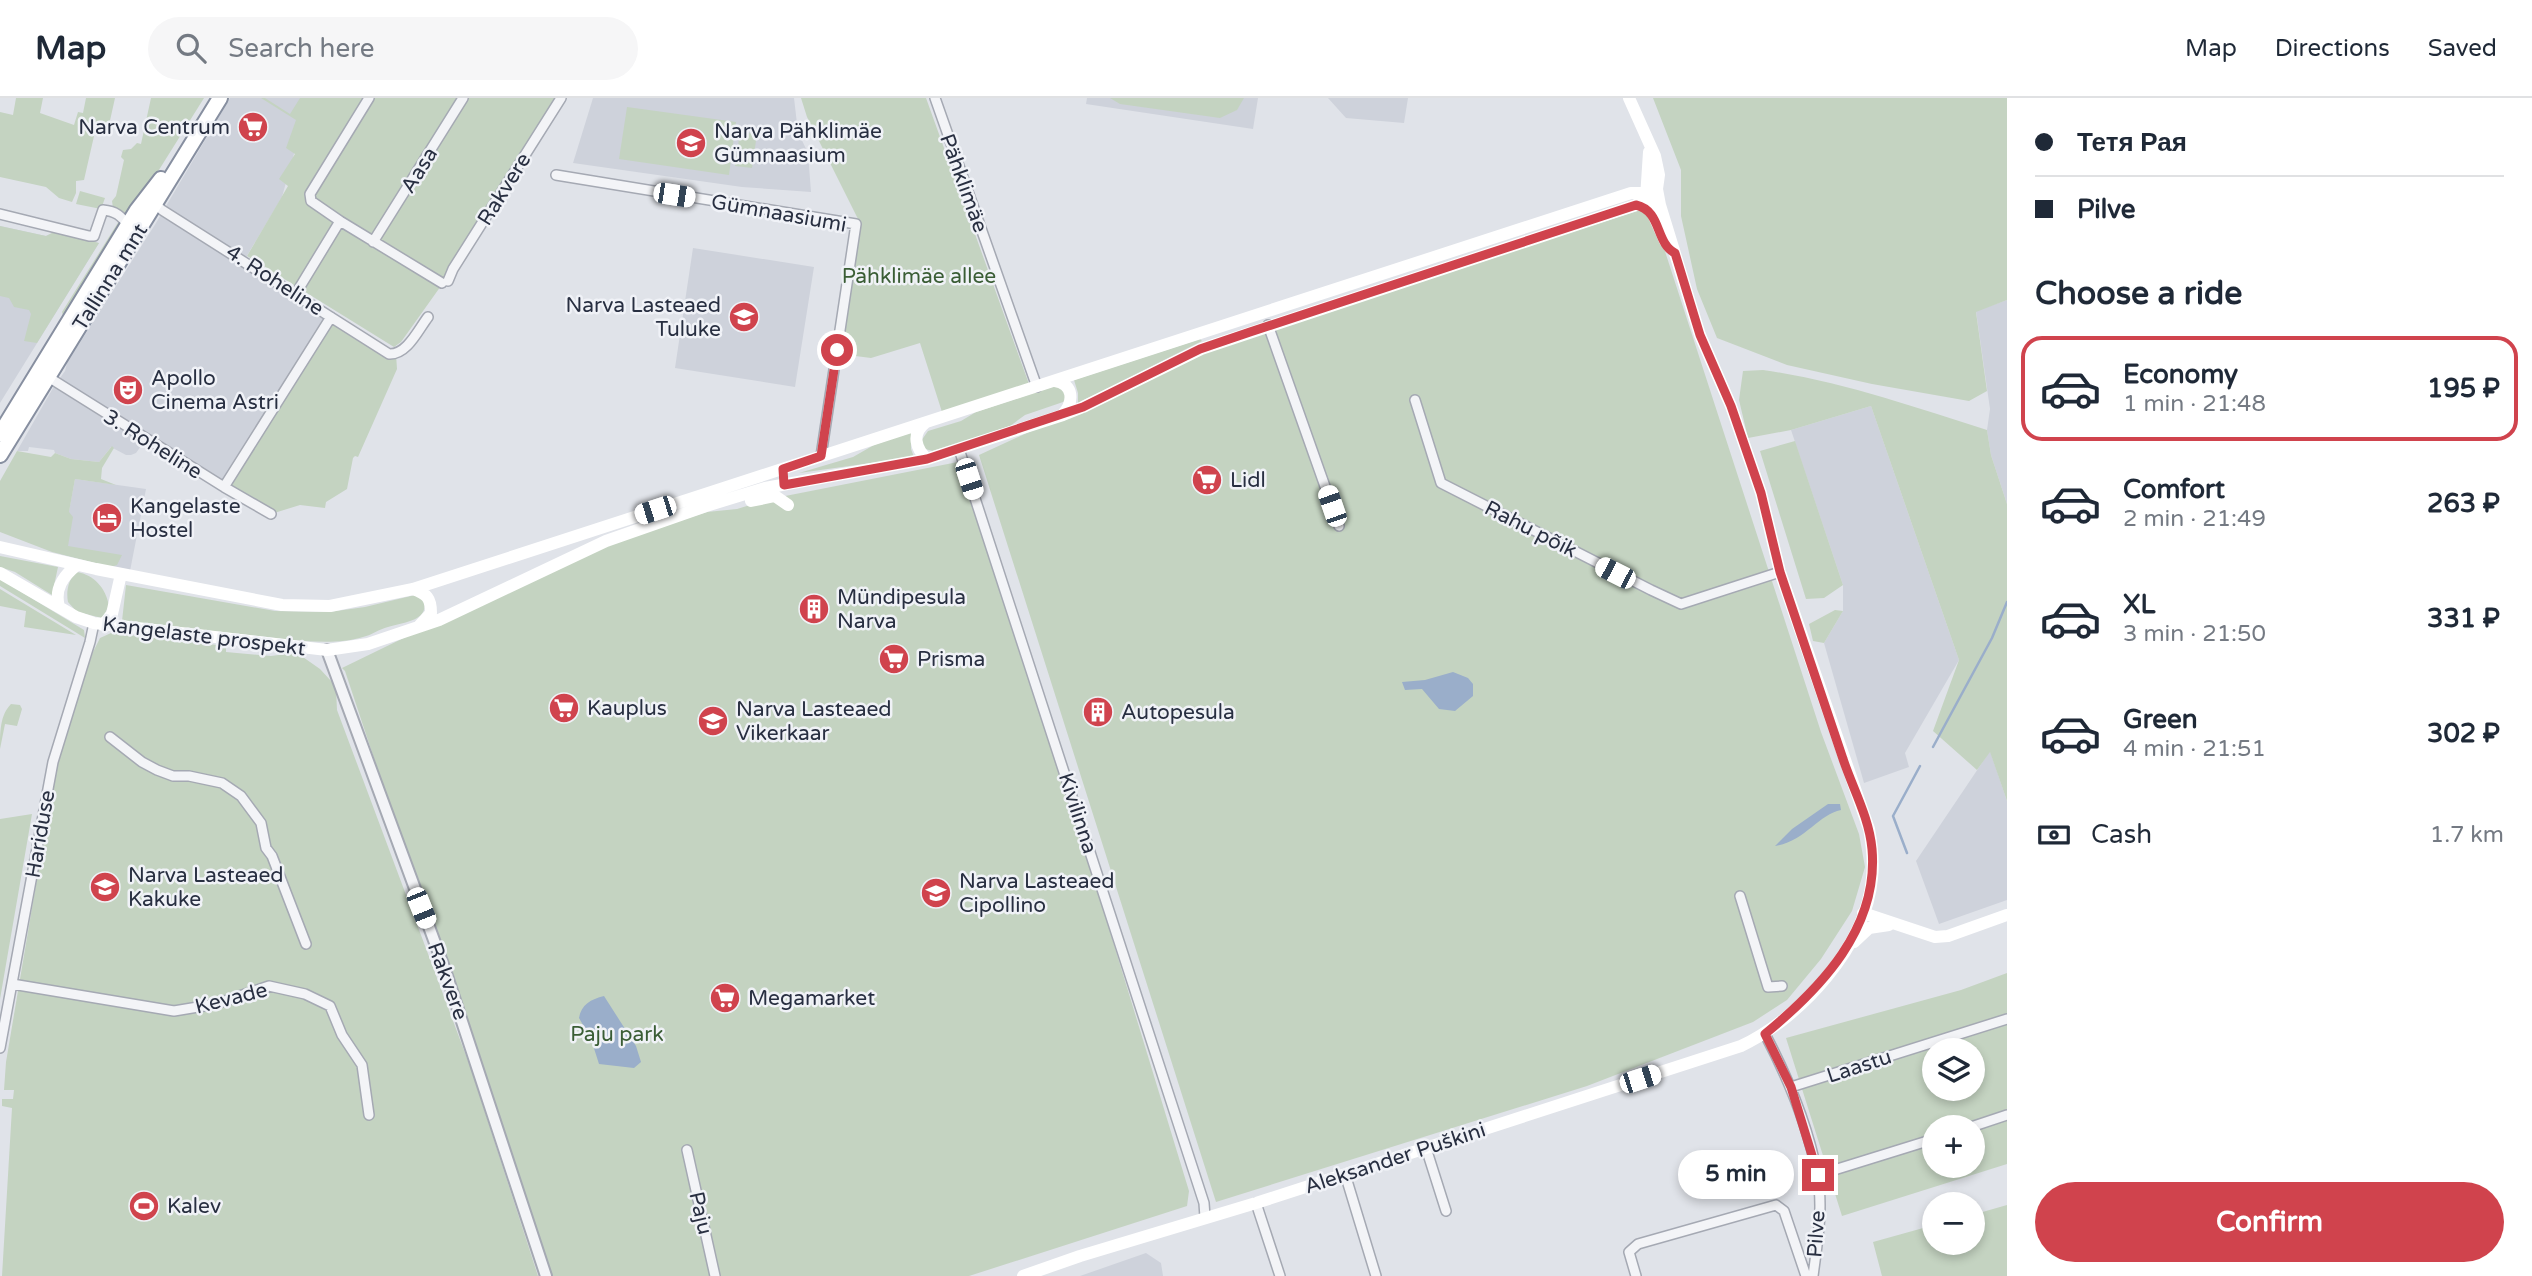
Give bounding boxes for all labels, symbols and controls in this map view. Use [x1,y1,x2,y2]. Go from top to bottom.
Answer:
search box [148,17,638,80]
text: Map [35,29,106,68]
icon: search [172,29,210,67]
text: Search here [228,33,374,64]
text: Map [2185,34,2237,63]
text: Directions [2275,34,2390,63]
text: Saved [2428,34,2497,63]
supermarket icon: Narva Centrum [236,110,270,144]
place label: Narva Centrum [78,115,230,140]
place label: Narva Pähklimäe Gümnaasium [714,119,882,168]
school or university icon: Narva Pähklimäe Gümnaasium [674,126,708,160]
text: Тетя Рая [2077,127,2187,158]
street label: Pähklimäe [934,130,993,236]
street label: Aasa [396,143,443,198]
street label: Rakvere [472,148,536,230]
car [652,181,697,209]
street label: Gümnaasiumi [709,189,849,238]
text: Pilve [2077,194,2136,225]
street label: Tallinna mnt [68,219,153,335]
street label: 4. Roheline [221,240,328,321]
park label: Pähklimäe allee [842,264,996,289]
text: Choose a ride [2035,275,2242,313]
place label: Narva Lasteaed Tuluke [565,293,721,342]
school or university icon: Narva Lasteaed Tuluke [727,300,761,334]
route start [821,334,853,366]
icon: car [2039,357,2102,420]
text: Economy [2123,359,2238,390]
place label: Apollo Cinema Astri [151,366,279,415]
theatre icon: Apollo Cinema Astri [111,373,145,407]
text: 195 ₽ [2427,373,2500,404]
text: 1 min · 21:48 [2123,390,2266,418]
street label: 3. Roheline [99,404,207,485]
car [953,456,986,502]
supermarket icon: Lidl [1190,463,1224,497]
place label: Lidl [1230,468,1266,493]
icon: car [2039,472,2102,535]
text: Comfort [2123,474,2225,505]
car [1316,483,1349,529]
text: 263 ₽ [2427,488,2500,519]
place label: Kangelaste Hostel [130,494,241,543]
car [632,494,679,526]
street label: Rahu põik [1480,496,1581,563]
hotel icon: Kangelaste Hostel [90,501,124,535]
text: 2 min · 21:49 [2123,505,2266,533]
car [1592,554,1639,592]
place label: Mündipesula Narva [837,585,966,634]
icon: car [2039,587,2102,650]
text: XL [2123,589,2155,620]
building icon: Mündipesula Narva [797,592,831,626]
text: 331 ₽ [2427,603,2500,634]
street label: Kangelaste prospekt [101,612,307,661]
text: 3 min · 21:50 [2123,620,2266,648]
supermarket icon: Prisma [877,642,911,676]
place label: Prisma [917,647,985,672]
supermarket icon: Kauplus [547,691,581,725]
building icon: Autopesula [1081,695,1115,729]
place label: Kauplus [587,696,667,721]
place label: Narva Lasteaed Vikerkaar [736,697,892,746]
place label: Autopesula [1121,700,1235,725]
icon: car [2039,702,2102,765]
school or university icon: Narva Lasteaed Vikerkaar [696,704,730,738]
text: Green [2123,704,2198,735]
text: 302 ₽ [2427,718,2500,749]
text: 4 min · 21:51 [2123,735,2266,763]
street label: Kivilinna [1053,770,1102,857]
street label: Hariduse [20,788,61,880]
icon: cash [2035,816,2073,854]
text: Cash [2091,819,2152,850]
text: 1.7 km [2430,821,2504,849]
place label: Narva Lasteaed Kakuke [128,863,284,912]
place label: Narva Lasteaed Cipollino [959,869,1115,918]
school or university icon: Narva Lasteaed Kakuke [88,870,122,904]
school or university icon: Narva Lasteaed Cipollino [919,876,953,910]
car [404,885,439,931]
street label: Rakvere [422,939,473,1023]
street label: Kevade [192,977,270,1020]
supermarket icon: Megamarket [708,981,742,1015]
place label: Megamarket [748,986,875,1011]
park label: Paju park [570,1022,664,1047]
map controls [1922,1038,1985,1255]
button: layers [1922,1038,1985,1101]
street label: Laastu [1824,1044,1895,1089]
car [1617,1063,1664,1095]
button: + [1922,1115,1985,1178]
street label: Aleksander Puškini [1301,1117,1489,1200]
callout: 5 min [1678,1150,1794,1200]
route end [1802,1159,1834,1191]
text: 5 min [1705,1160,1767,1188]
button: Confirm [2035,1182,2504,1262]
sports icon: Kalev [127,1189,161,1223]
street label: Paju [683,1189,718,1237]
button: − [1922,1192,1985,1255]
place label: Kalev [167,1194,221,1219]
street label: Pilve [1802,1209,1831,1258]

